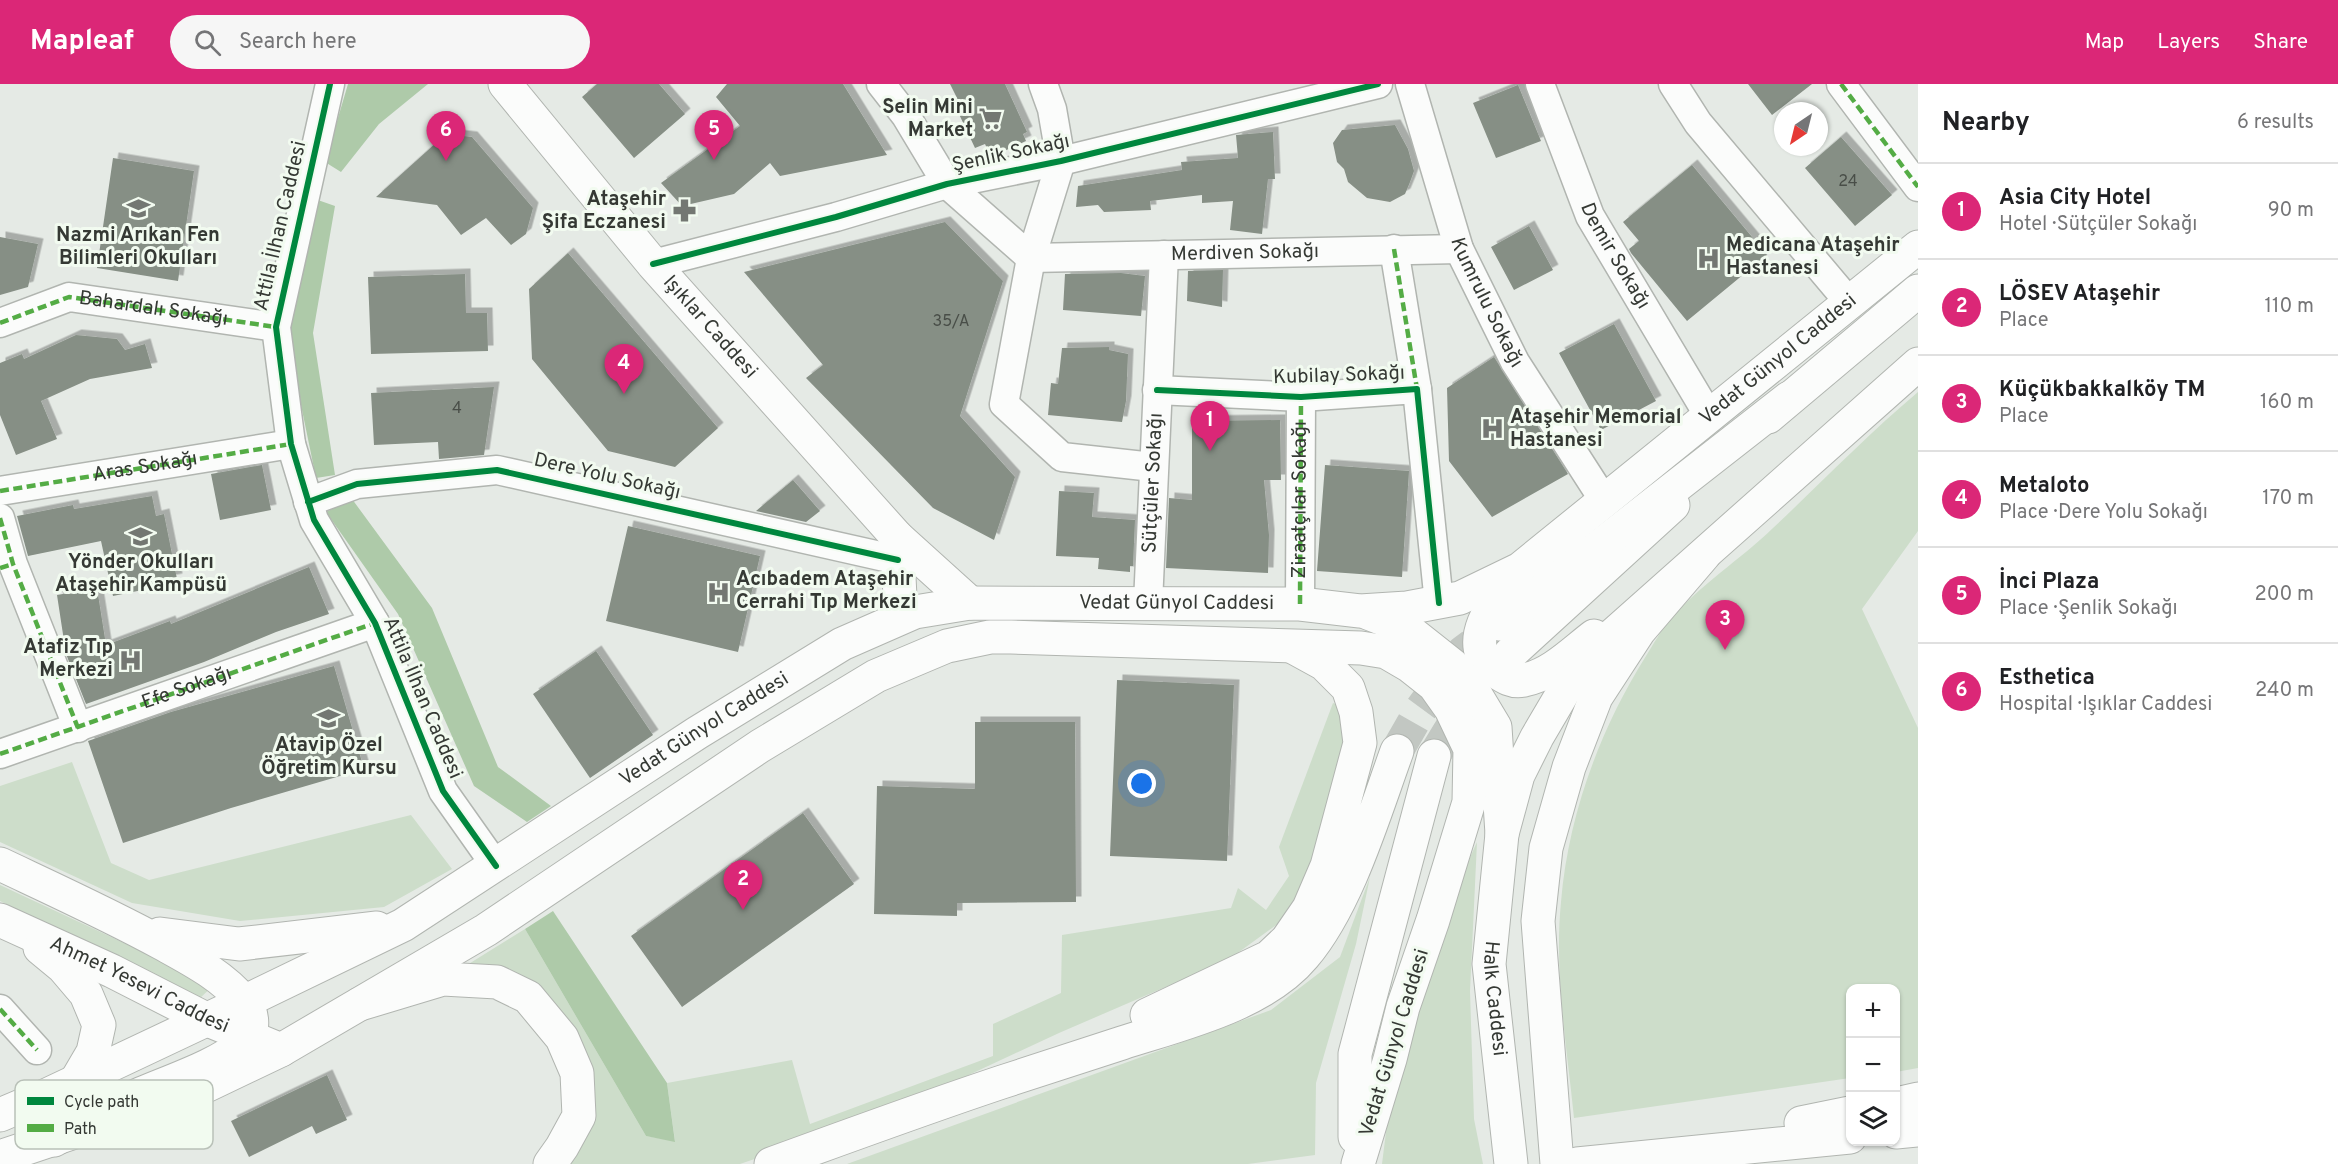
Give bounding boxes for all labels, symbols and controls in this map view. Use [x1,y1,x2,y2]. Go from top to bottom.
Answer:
search box [170,15,590,69]
text: Mapleaf [30,24,134,60]
icon: search [191,26,224,59]
text: Search here [239,29,357,56]
text: Map [2085,29,2124,56]
text: Layers [2157,29,2220,56]
text: Share [2253,29,2308,56]
place label: Selin Mini Market [882,95,973,144]
north arrow [1774,102,1828,156]
supermarket icon: Selin Mini Market [978,106,1004,132]
text: Nearby [1942,107,2030,140]
pin: 5 [694,110,734,160]
text: 6 results [2237,110,2314,136]
pin: 6 [426,112,466,161]
street label: Şenlik Sokağı [950,129,1072,179]
street label: Attila İlhan Caddesi [248,138,313,313]
house number: 24 [1838,172,1858,192]
text: Asia City Hotel [1999,185,2151,212]
place label: Ataşehir Şifa Eczanesi [542,187,667,236]
school or university icon: Nazmi Arıkan Fen Bilimleri Okulları [125,196,151,222]
pharmacy icon: Ataşehir Şifa Eczanesi [671,198,697,224]
text: 1 [1958,198,1966,224]
text: 90 m [2268,198,2314,224]
street label: Demir Sokağı [1573,199,1656,314]
text: Hotel · Sütçüler Sokağı [1999,212,2197,238]
place label: Nazmi Arıkan Fen Bilimleri Okulları [56,223,220,272]
place label: Medicana Ataşehir Hastanesi [1726,233,1900,282]
street label: Kumrulu Sokağı [1443,235,1529,373]
street label: Merdiven Sokağı [1171,239,1319,268]
hospital icon: Medicana Ataşehir Hastanesi [1695,245,1721,271]
street label: Işıklar Caddesi [657,270,763,385]
text: LÖSEV Ataşehir [1999,281,2160,308]
street label: Bahardalı Sokağı [77,286,230,333]
street label: Vedat Günyol Caddesi [1694,288,1863,431]
text: 2 [1955,294,1968,320]
text: 110 m [2265,294,2314,320]
text: Place [1999,308,2049,334]
house number: 35/A [933,312,970,332]
pin: 4 [604,344,644,394]
street label: Kubilay Sokağı [1273,361,1405,391]
text: Küçükbakkalköy TM [1999,377,2205,404]
text: 3 [1956,390,1968,416]
text: 160 m [2260,390,2314,416]
house number: 4 [452,399,462,419]
pin: 1 [1190,402,1230,451]
text: Place [1999,404,2049,430]
place label: Ataşehir Memorial Hastanesi [1510,405,1682,454]
street label: Sütçüler Sokağı [1137,412,1170,554]
hospital icon: Ataşehir Memorial Hastanesi [1479,416,1505,442]
street label: Ziraatçılar Sokağı [1287,421,1314,579]
street label: Aras Sokağı [91,446,199,489]
street label: Dere Yolu Sokağı [531,447,683,507]
text: Metaloto [1999,473,2089,500]
text: 4 [1955,486,1968,512]
text: 170 m [2262,486,2314,512]
text: Place · Dere Yolu Sokağı [1999,500,2208,526]
school or university icon: Yönder Okulları Ataşehir Kampüsü [128,523,154,549]
place label: Yönder Okulları Ataşehir Kampüsü [55,550,227,599]
place label: Acıbadem Ataşehir Cerrahi Tıp Merkezi [736,567,917,616]
text: İnci Plaza [1999,569,2099,596]
hospital icon: Acıbadem Ataşehir Cerrahi Tıp Merkezi [705,579,731,605]
text: 5 [1955,582,1968,608]
text: 200 m [2255,582,2314,608]
street label: Vedat Günyol Caddesi [1079,590,1274,617]
text: Place · Şenlik Sokağı [1999,596,2178,622]
pin: 3 [1706,600,1744,650]
street label: Attila İlhan Caddesi [376,613,469,783]
place label: Atafiz Tıp Merkezi [23,635,113,684]
hospital icon: Atafiz Tıp Merkezi [118,647,144,673]
street label: Efe Sokağı [138,661,235,716]
text: Esthetica [1999,665,2095,692]
street label: Vedat Günyol Caddesi [615,667,794,793]
text: 6 [1955,678,1968,704]
text: 240 m [2255,678,2314,704]
text: Hospital · Işıklar Caddesi [1999,692,2212,718]
school or university icon: Atavip Özel Öğretim Kursu [316,706,342,732]
place label: Atavip Özel Öğretim Kursu [261,732,397,782]
your location [1127,769,1156,798]
pin: 2 [724,860,762,910]
street label: Ahmet Yesevi Caddesi [45,931,233,1040]
street label: Halk Caddesi [1476,940,1512,1057]
street label: Vedat Günyol Caddesi [1354,946,1436,1140]
map controls [1846,984,1900,1146]
button: + [1846,984,1900,1038]
button: − [1846,1038,1900,1092]
legend [15,1080,213,1149]
button: layers [1846,1092,1900,1146]
text: Cycle path [64,1093,139,1113]
text: Path [64,1120,97,1140]

